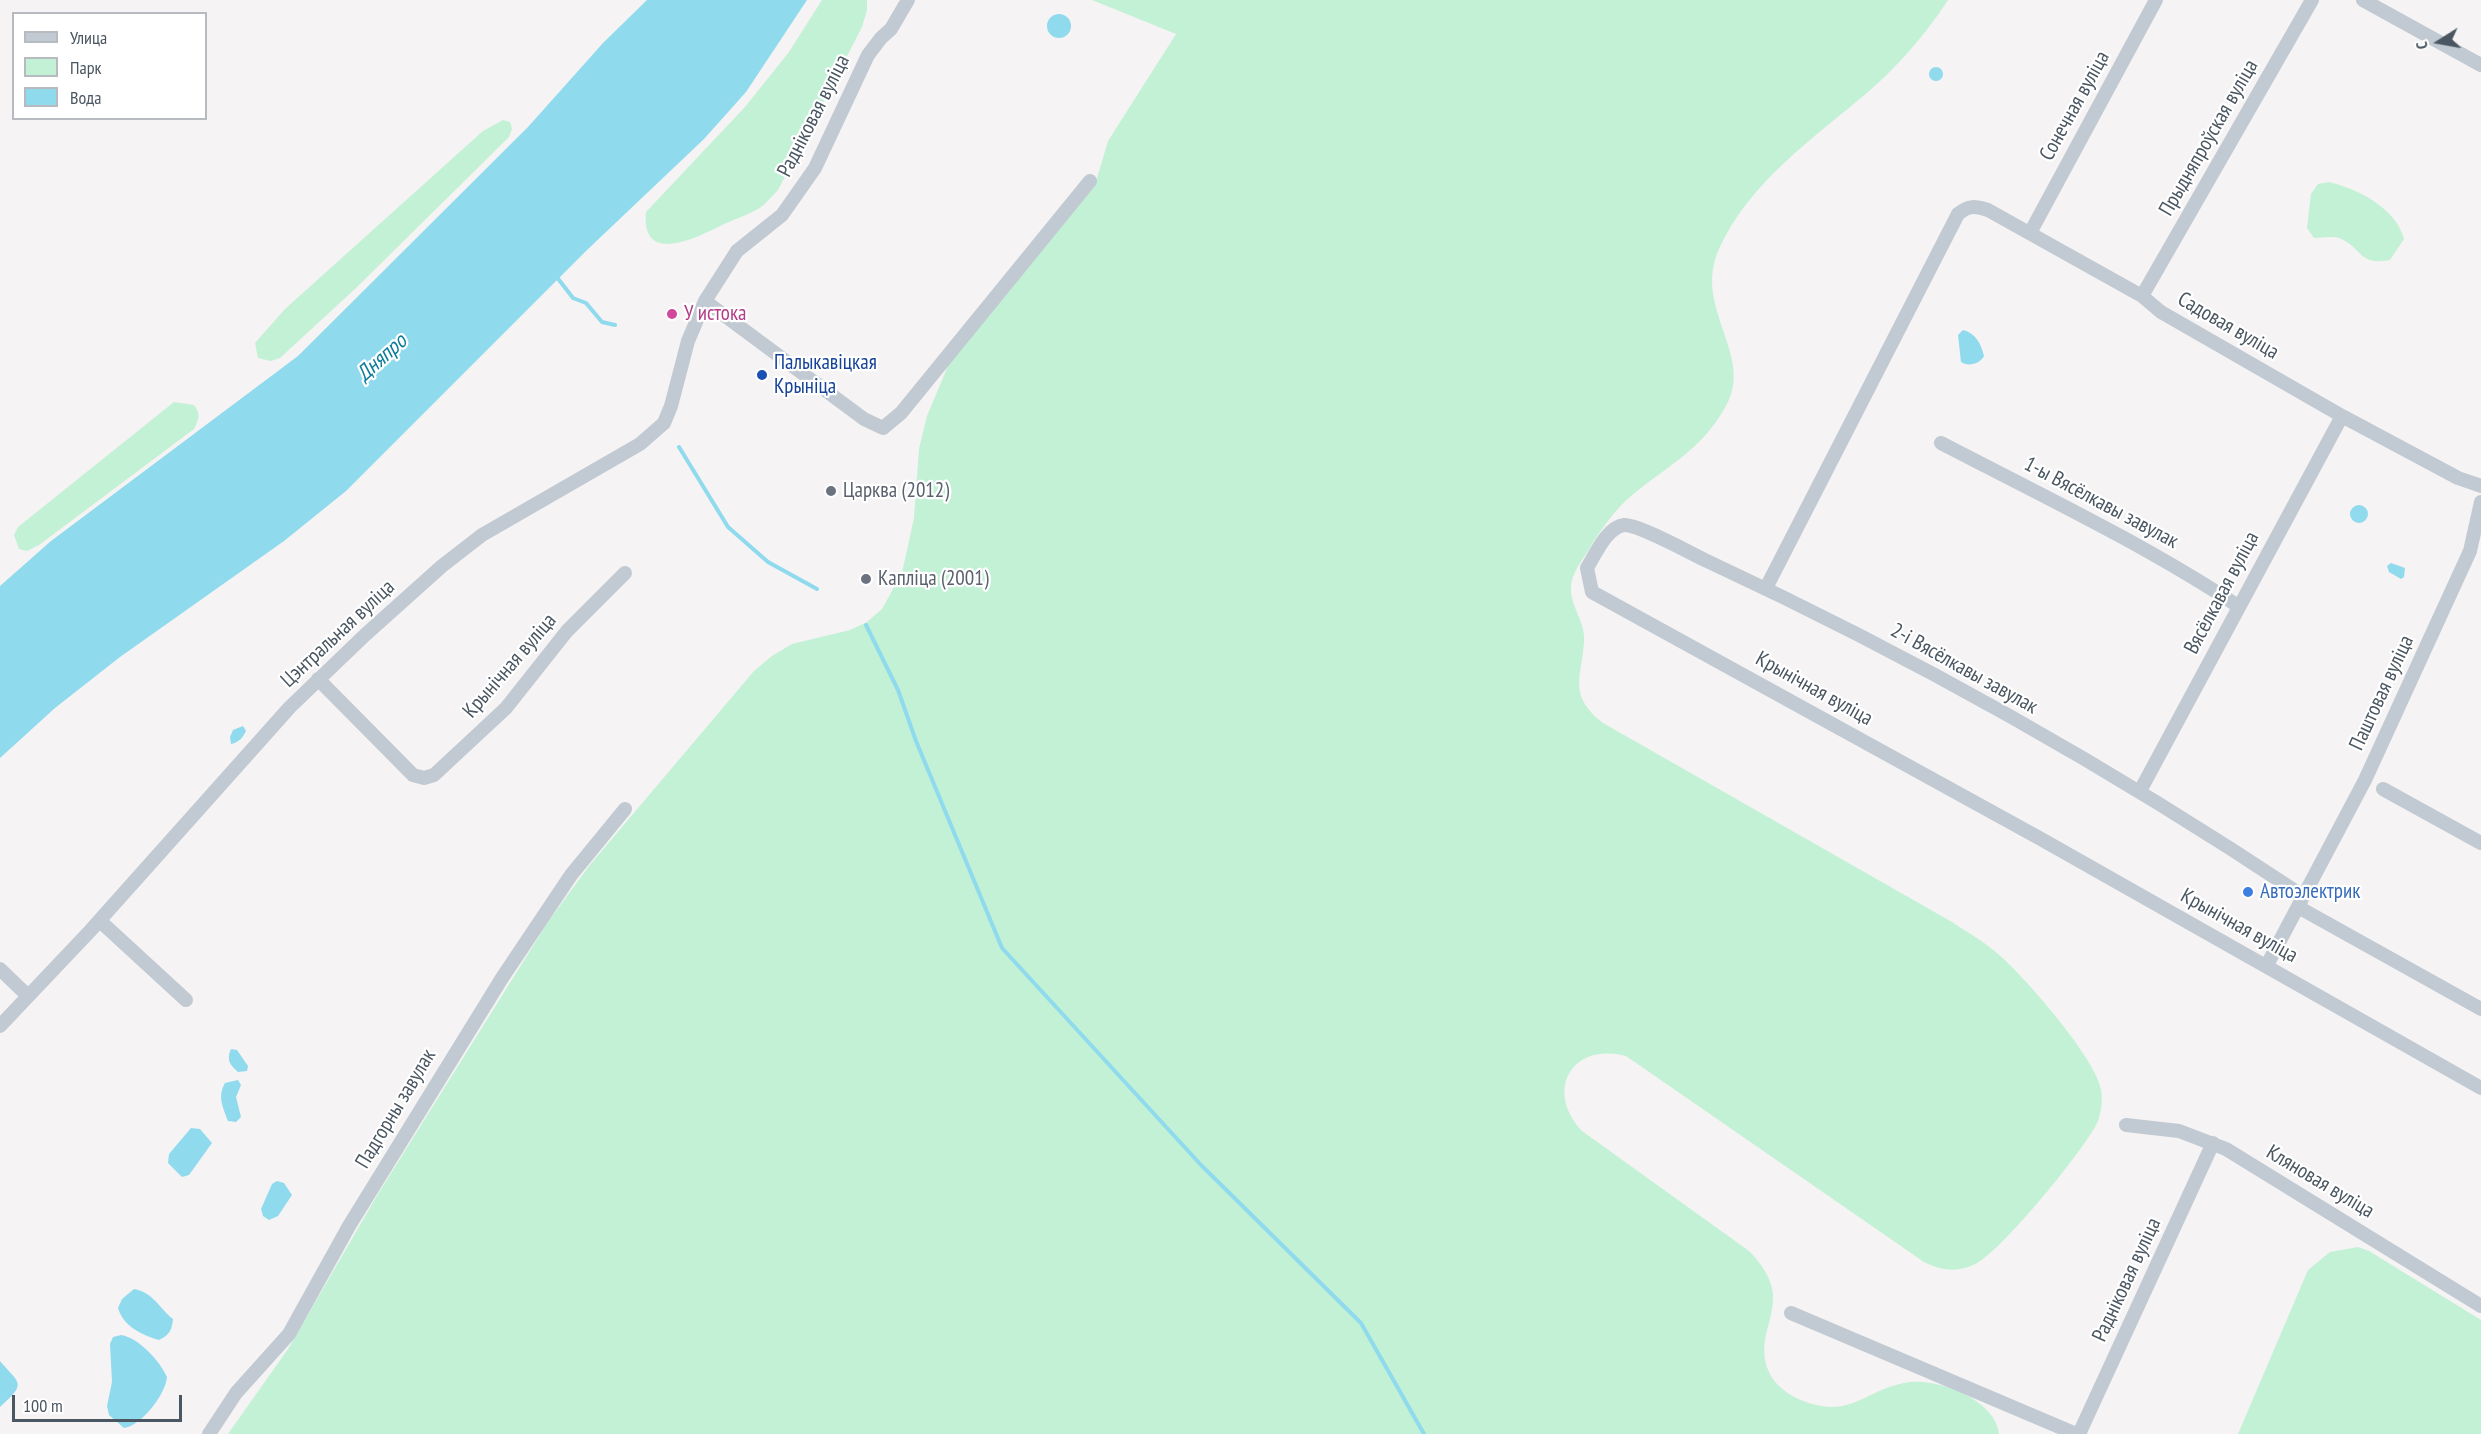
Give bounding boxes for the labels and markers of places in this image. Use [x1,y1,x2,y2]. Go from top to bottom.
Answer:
place label: У истока [684,301,746,327]
marker: У истока [665,307,679,321]
place label: Палыкавіцкая Крыніца [774,350,877,400]
marker: Палыкавіцкая Крыніца [755,368,769,382]
place label: Царква (2012) [843,478,949,504]
marker: Царква (2012) [824,484,838,498]
place label: Капліца (2001) [878,566,989,592]
marker: Капліца (2001) [859,572,873,586]
place label: Автоэлектрик [2260,879,2360,905]
marker: Автоэлектрик [2241,885,2255,899]

